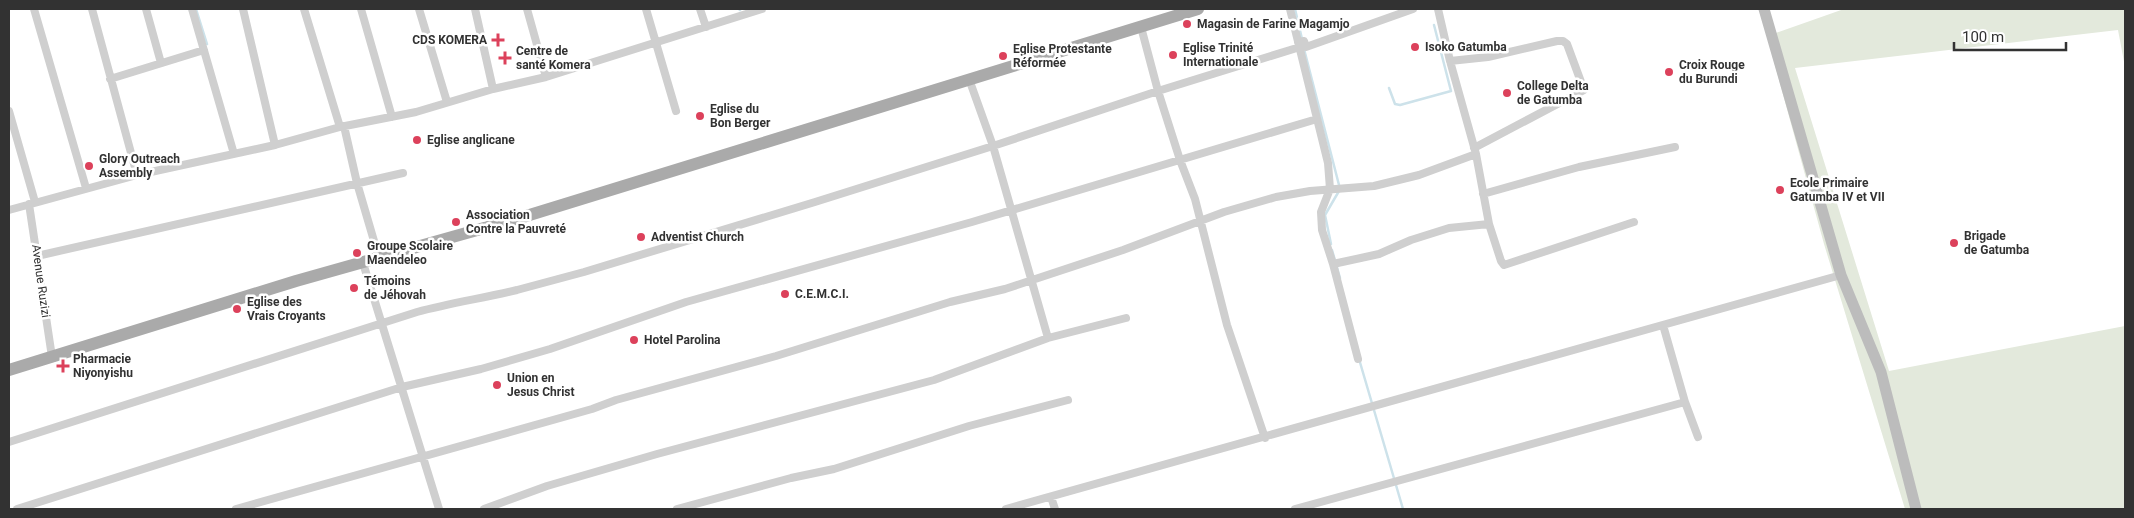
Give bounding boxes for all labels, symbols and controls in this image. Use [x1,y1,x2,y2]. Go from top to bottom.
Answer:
place label: Magasin de Farine Magamjo [1197,17,1350,31]
marker: Magasin de Farine Magamjo [1181,18,1193,30]
scale bar [1954,20,2066,52]
text: 100 m [1962,28,2004,46]
place label: CDS KOMERA [412,33,488,47]
marker: CDS KOMERA [491,33,505,47]
place label: Isoko Gatumba [1425,40,1507,54]
place label: Eglise Trinité Internationale [1183,41,1259,69]
marker: Isoko Gatumba [1409,41,1421,53]
place label: Eglise Protestante Réformée [1013,42,1112,70]
place label: Centre de santé Komera [516,44,591,72]
marker: Eglise Trinité Internationale [1167,49,1179,61]
marker: Eglise Protestante Réformée [997,50,1009,62]
marker: Centre de santé Komera [498,51,512,65]
place label: Croix Rouge du Burundi [1679,58,1745,86]
marker: Croix Rouge du Burundi [1663,66,1675,78]
place label: College Delta de Gatumba [1517,79,1589,107]
marker: College Delta de Gatumba [1501,87,1513,99]
place label: Eglise du Bon Berger [710,102,771,130]
marker: Eglise du Bon Berger [694,110,706,122]
place label: Eglise anglicane [427,133,515,147]
marker: Eglise anglicane [411,134,423,146]
place label: Glory Outreach Assembly [99,152,180,180]
marker: Glory Outreach Assembly [83,160,95,172]
place label: Ecole Primaire Gatumba IV et VII [1790,176,1885,204]
marker: Ecole Primaire Gatumba IV et VII [1774,184,1786,196]
place label: Association Contre la Pauvreté [466,208,566,236]
marker: Association Contre la Pauvreté [450,216,462,228]
place label: Brigade de Gatumba [1964,229,2030,257]
place label: Adventist Church [651,230,744,244]
marker: Adventist Church [635,231,647,243]
marker: Brigade de Gatumba [1948,237,1960,249]
place label: Groupe Scolaire Maendeleo [367,239,454,267]
street label: Avenue Ruzizi [29,243,53,319]
marker: Groupe Scolaire Maendeleo [351,247,363,259]
place label: Témoins de Jéhovah [364,274,426,302]
marker: Témoins de Jéhovah [348,282,360,294]
place label: C.E.M.C.I. [795,287,849,301]
marker: C.E.M.C.I. [779,288,791,300]
place label: Eglise des Vrais Croyants [247,295,326,323]
marker: Eglise des Vrais Croyants [231,303,243,315]
place label: Hotel Parolina [644,333,721,347]
marker: Hotel Parolina [628,334,640,346]
place label: Pharmacie Niyonyishu [73,352,133,380]
marker: Pharmacie Niyonyishu [57,360,69,372]
place label: Union en Jesus Christ [507,371,575,399]
marker: Union en Jesus Christ [491,379,503,391]

